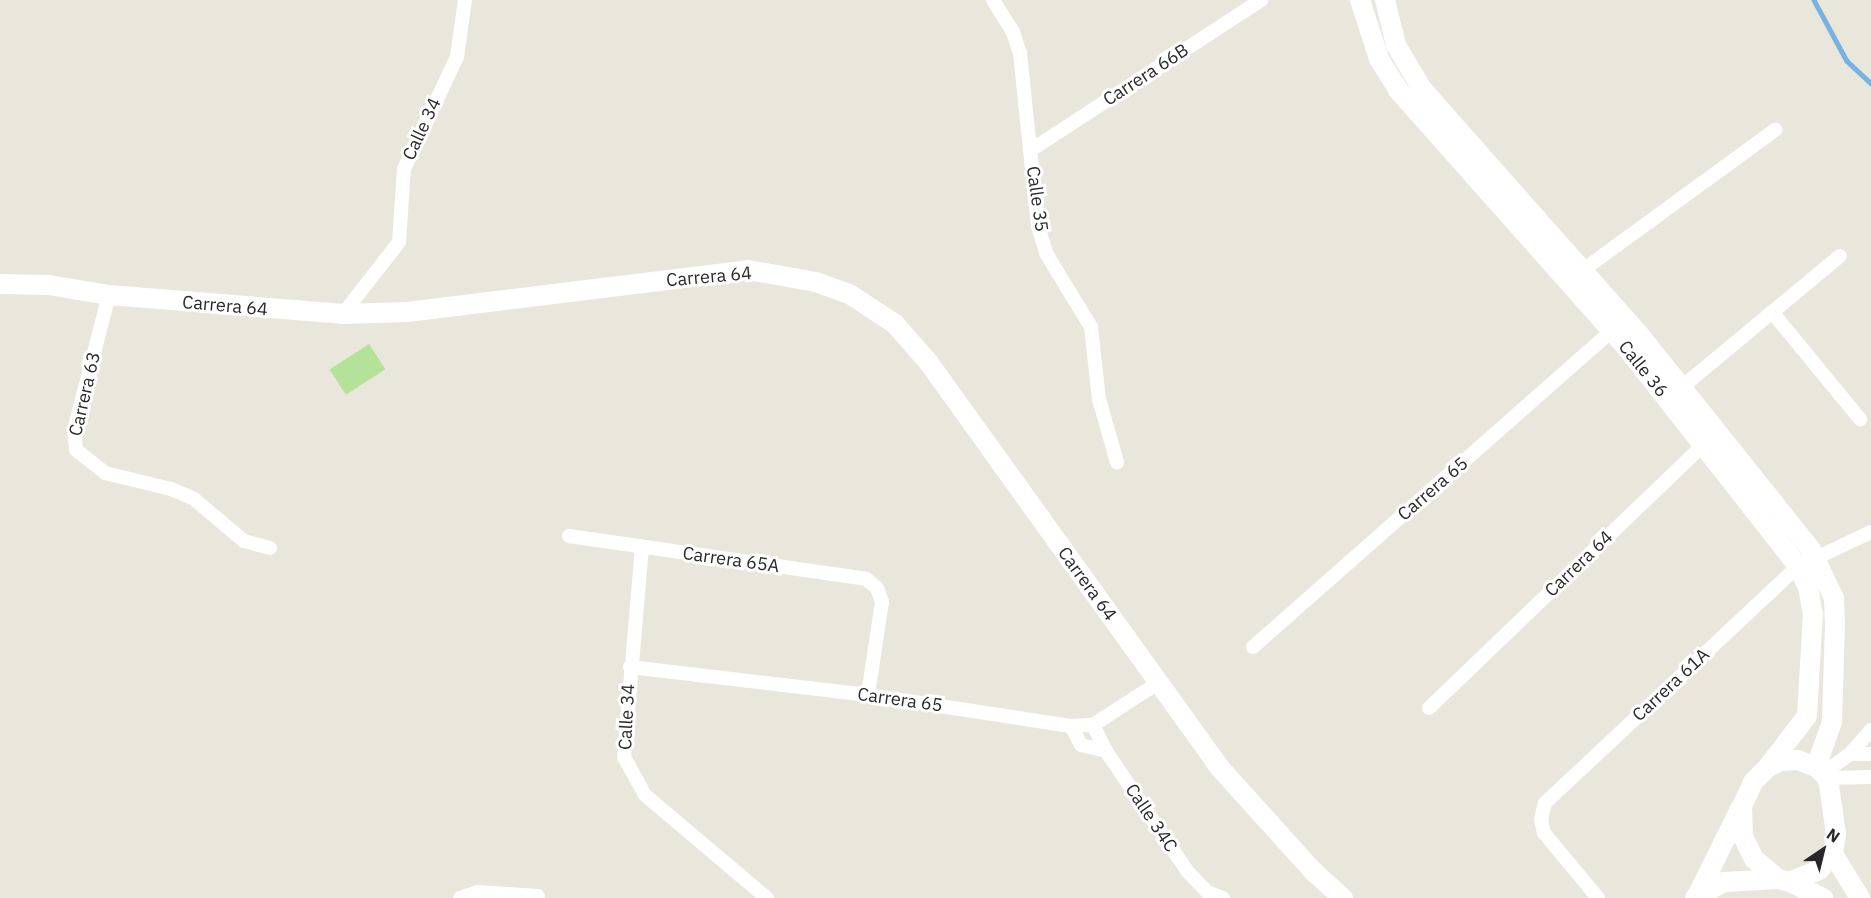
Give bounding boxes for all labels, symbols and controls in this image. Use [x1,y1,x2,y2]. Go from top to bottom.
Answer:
street label: Carrera 66B [1099,39,1193,111]
street label: Calle 34 [398,94,446,164]
street label: Calle 35 [1022,165,1052,233]
street label: Carrera 64 [665,263,753,291]
street label: Carrera 64 [181,292,269,320]
street label: Calle 36 [1614,336,1672,402]
street label: Carrera 63 [65,350,105,438]
street label: Carrera 65 [1394,453,1472,525]
street label: Carrera 64 [1541,526,1617,602]
street label: Carrera 65A [681,543,781,577]
street label: Carrera 64 [1053,543,1121,625]
street label: Carrera 61A [1628,644,1714,726]
street label: Calle 34 [614,683,640,751]
street label: Carrera 65 [856,683,944,717]
street label: Calle 34C [1120,780,1182,856]
north arrow [1793,820,1853,880]
text: N [1823,824,1844,847]

